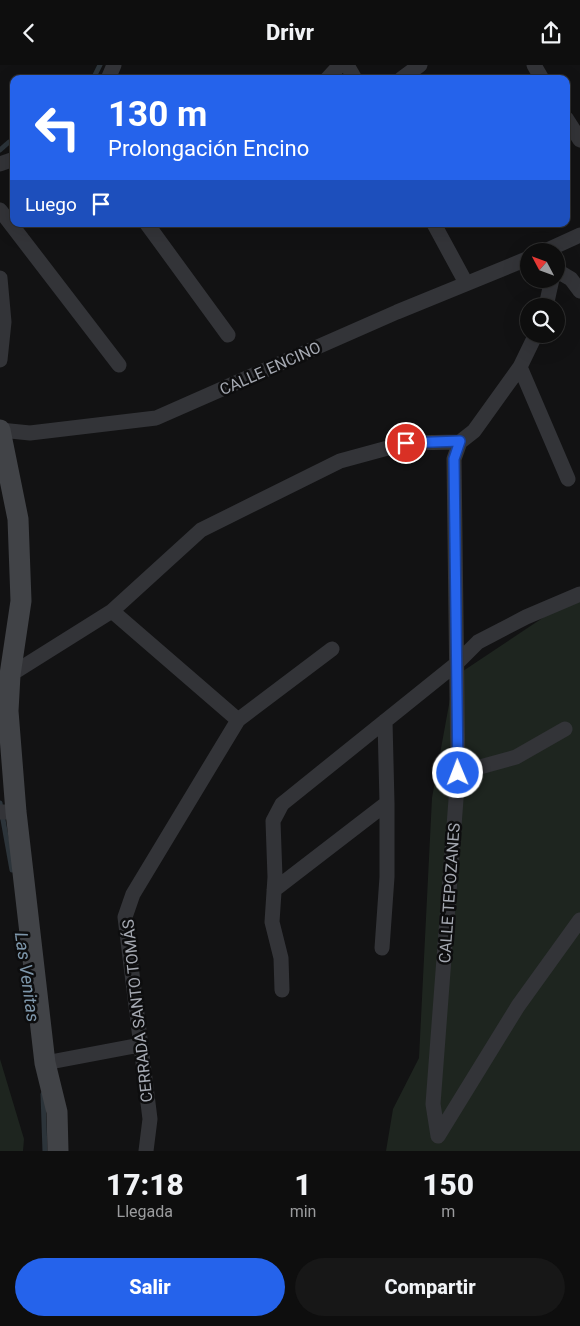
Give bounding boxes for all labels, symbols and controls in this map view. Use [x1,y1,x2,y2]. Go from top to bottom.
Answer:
icon: back [15,19,43,47]
icon: share [537,19,565,47]
text: Drivr [266,20,314,45]
text: 130 m [108,94,207,135]
icon: left [25,95,90,160]
text: Prolongación Encino [108,136,309,161]
icon: arrive [87,190,115,218]
text: Luego [25,193,77,216]
north arrow [520,243,565,287]
map controls [520,243,565,343]
button: search [520,298,565,343]
street label: CALLE ENCINO [217,338,324,399]
pin [385,422,427,464]
icon: arrive [392,429,420,457]
position arrow [431,746,483,798]
street label: CALLE TEPOZANES [435,822,464,964]
street label: CERRADA SANTO TOMÁS [118,919,157,1103]
water label: Las Venitas [11,931,44,1023]
text: 17:18 [106,1167,184,1202]
text: 1 [294,1167,312,1202]
text: 150 [422,1167,474,1202]
text: Llegada [117,1202,173,1221]
text: min [290,1202,316,1221]
text: m [441,1202,455,1221]
button: Salir [15,1258,285,1316]
button: Compartir [295,1258,565,1316]

